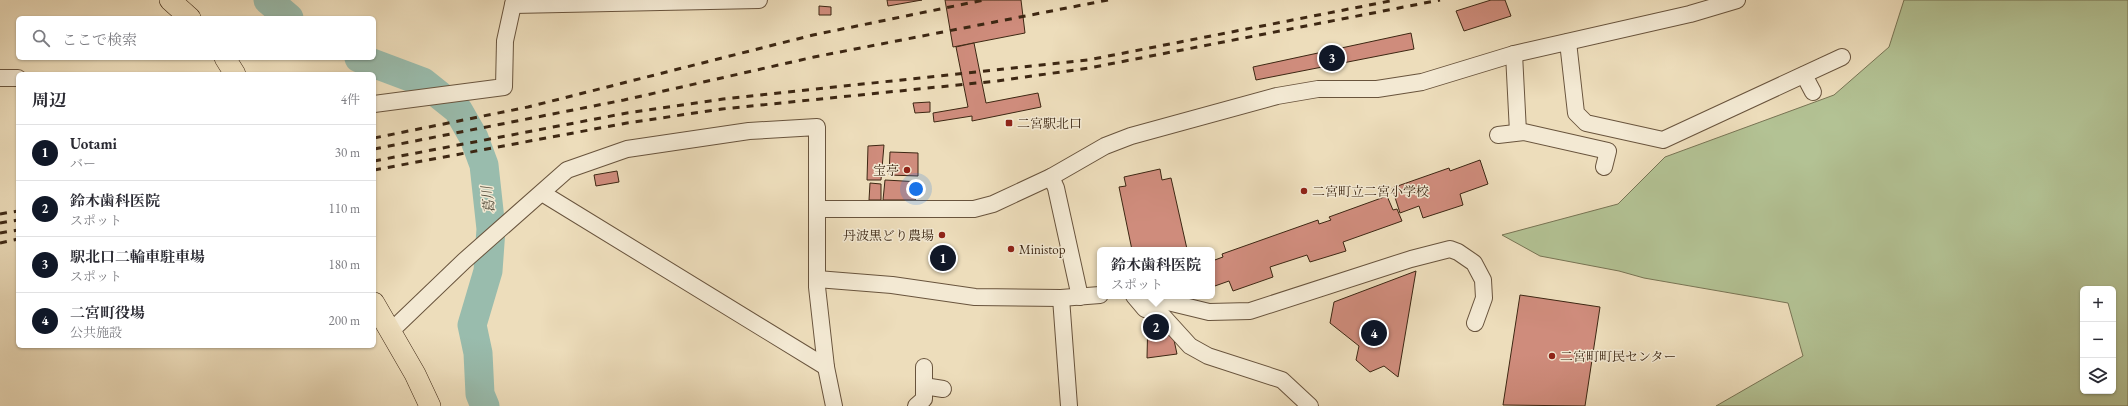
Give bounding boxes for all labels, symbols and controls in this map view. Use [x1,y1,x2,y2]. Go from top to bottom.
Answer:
search box [16,16,376,60]
icon: search [30,27,52,49]
text: ここで検索 [62,30,137,49]
pin: 3 [1319,43,1345,73]
text: 周辺 [32,89,66,111]
text: 4件 [341,91,360,108]
place label: 二宮駅北口 [1017,115,1082,132]
marker: 二宮駅北口 [1004,118,1014,128]
text: Uotami [70,134,117,153]
text: 1 [42,144,48,161]
text: 30 m [335,144,360,161]
text: バー [70,155,96,172]
place label: 宝亭 [873,162,899,179]
marker: 宝亭 [902,165,912,175]
your location [906,179,926,199]
water label: 葛川 [477,183,499,215]
place label: 二宮町立二宮小学校 [1312,183,1429,200]
marker: 二宮町立二宮小学校 [1299,186,1309,196]
text: 鈴木歯科医院 [70,191,160,210]
text: 2 [42,200,48,217]
text: 110 m [329,200,360,217]
text: スポット [70,212,122,229]
place label: 丹波黒どり農場 [843,227,934,244]
marker: 丹波黒どり農場 [937,230,947,240]
place label: Ministop [1019,241,1066,258]
pin: 1 [930,243,956,273]
marker: Ministop [1006,244,1016,254]
text: 駅北口二輪車駐車場 [70,247,205,266]
popup [1097,247,1215,299]
text: 鈴木歯科医院 [1111,255,1201,274]
text: 3 [42,256,48,273]
text: 180 m [329,256,360,273]
text: スポット [70,268,122,285]
text: スポット [1111,276,1163,293]
map controls [2080,286,2116,394]
button: + [2080,286,2116,322]
text: 二宮町役場 [70,303,145,322]
text: 4 [42,312,48,329]
text: 200 m [329,312,360,329]
pin: 2 [1143,312,1169,342]
pin: 4 [1361,318,1387,348]
button: − [2080,322,2116,358]
text: 公共施設 [70,324,122,341]
place label: 二宮町町民センター [1560,348,1676,365]
marker: 二宮町町民センター [1547,351,1557,361]
button: layers [2080,358,2116,394]

